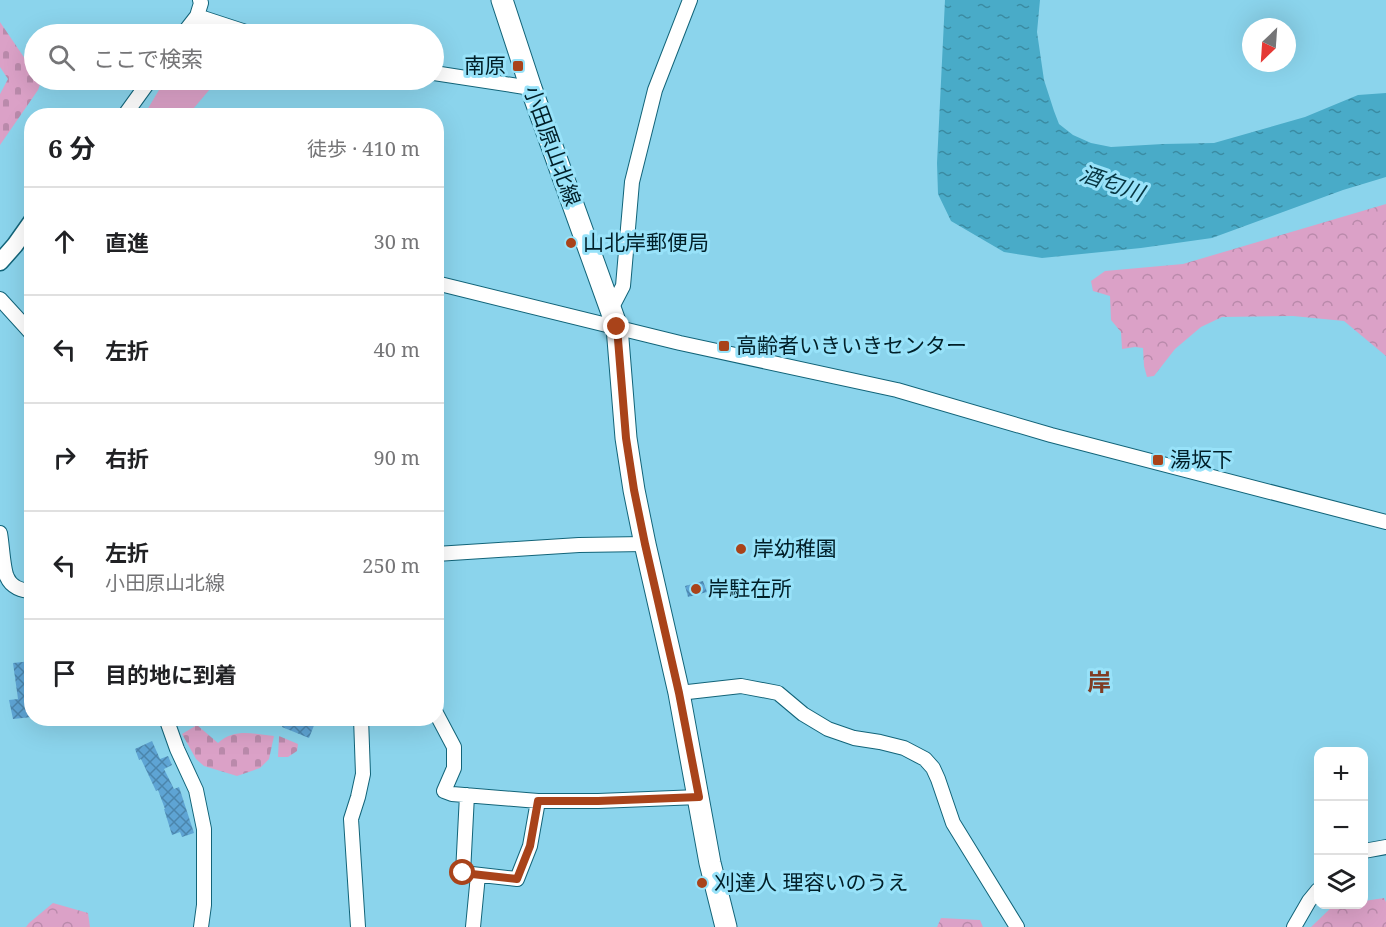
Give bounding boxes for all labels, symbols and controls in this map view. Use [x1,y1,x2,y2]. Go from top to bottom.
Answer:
north arrow [1242,18,1296,72]
search box [24,24,444,90]
icon: search [45,41,78,74]
text: ここで検索 [93,43,203,73]
place label: 南原 [464,51,506,79]
marker: 南原 [511,59,525,73]
street label: 小田原山北線 [518,82,588,210]
text: 6 分 [48,130,95,166]
text: 徒歩 · 410 m [307,135,420,162]
water label: 酒匂川 [1076,157,1150,208]
icon: ahead [48,225,81,258]
text: 直進 [105,227,149,257]
text: 30 m [374,228,420,255]
place label: 山北岸郵便局 [583,228,709,256]
marker: 山北岸郵便局 [564,236,578,250]
route end [603,313,629,339]
place label: 高齢者いきいきセンター [736,331,967,359]
icon: left [48,333,81,366]
text: 左折 [105,335,149,365]
text: 40 m [374,336,420,363]
marker: 高齢者いきいきセンター [717,339,731,353]
icon: right [48,441,81,474]
text: 右折 [105,443,149,473]
text: 90 m [374,444,420,471]
place label: 湯坂下 [1170,445,1233,473]
marker: 湯坂下 [1151,453,1165,467]
place label: 岸幼稚園 [753,534,837,562]
text: 左折 [105,537,149,567]
marker: 岸幼稚園 [734,542,748,556]
icon: left [48,549,81,582]
text: 250 m [362,552,420,579]
text: 小田原山北線 [105,569,225,596]
place label: 岸駐在所 [708,574,792,602]
marker: 岸駐在所 [689,582,703,596]
icon: arrive [48,657,81,690]
text: 目的地に到着 [105,659,237,689]
district label: 岸 [1087,665,1111,698]
map controls [1314,747,1368,909]
button: + [1314,747,1368,801]
button: − [1314,801,1368,855]
button: layers [1314,855,1368,909]
route start [449,859,475,885]
place label: 刈達人 理容いのうえ [714,868,908,896]
marker: 刈達人 理容いのうえ [695,876,709,890]

